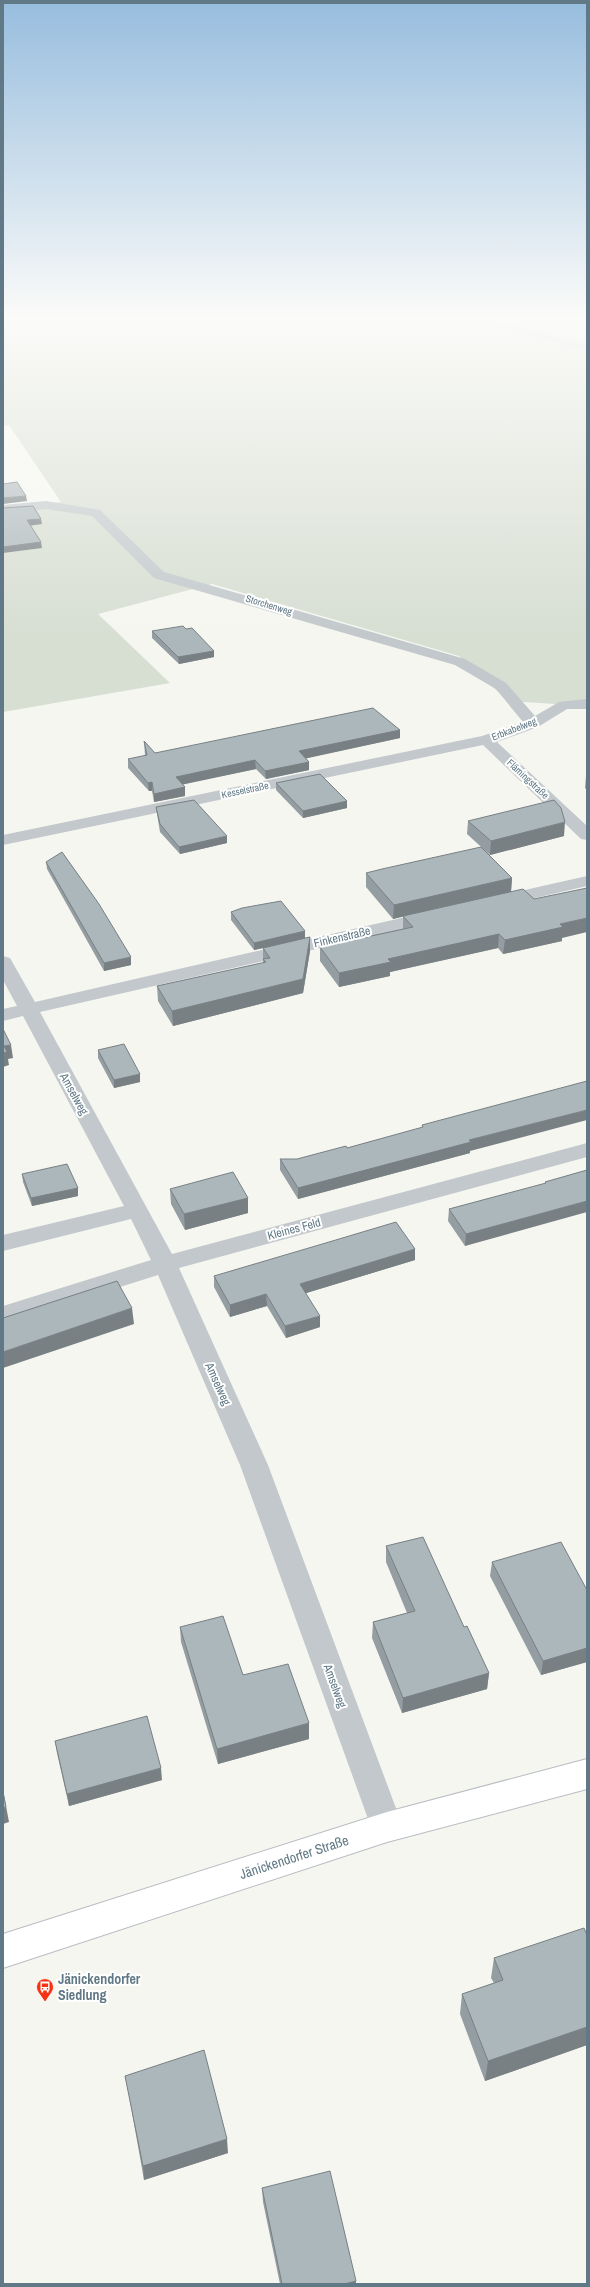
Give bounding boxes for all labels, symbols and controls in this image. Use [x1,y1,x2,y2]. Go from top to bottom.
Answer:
street label: Storchenweg [244,592,294,618]
street label: Erbkabelweg [490,714,539,744]
street label: Flämingstraße [504,756,552,802]
street label: Kesselstraße [220,779,270,801]
street label: Finkenstraße [312,923,372,951]
street label: Amselweg [56,1069,92,1118]
street label: Kleines Feld [266,1214,322,1244]
street label: Amselweg [201,1359,235,1408]
street label: Amselweg [319,1661,350,1711]
street label: Jänickendorfer Straße [237,1831,351,1883]
place label: Jänickendorfer Siedlung [58,1970,141,2004]
bus stop icon: Jänickendorfer Siedlung [35,1977,55,2002]

